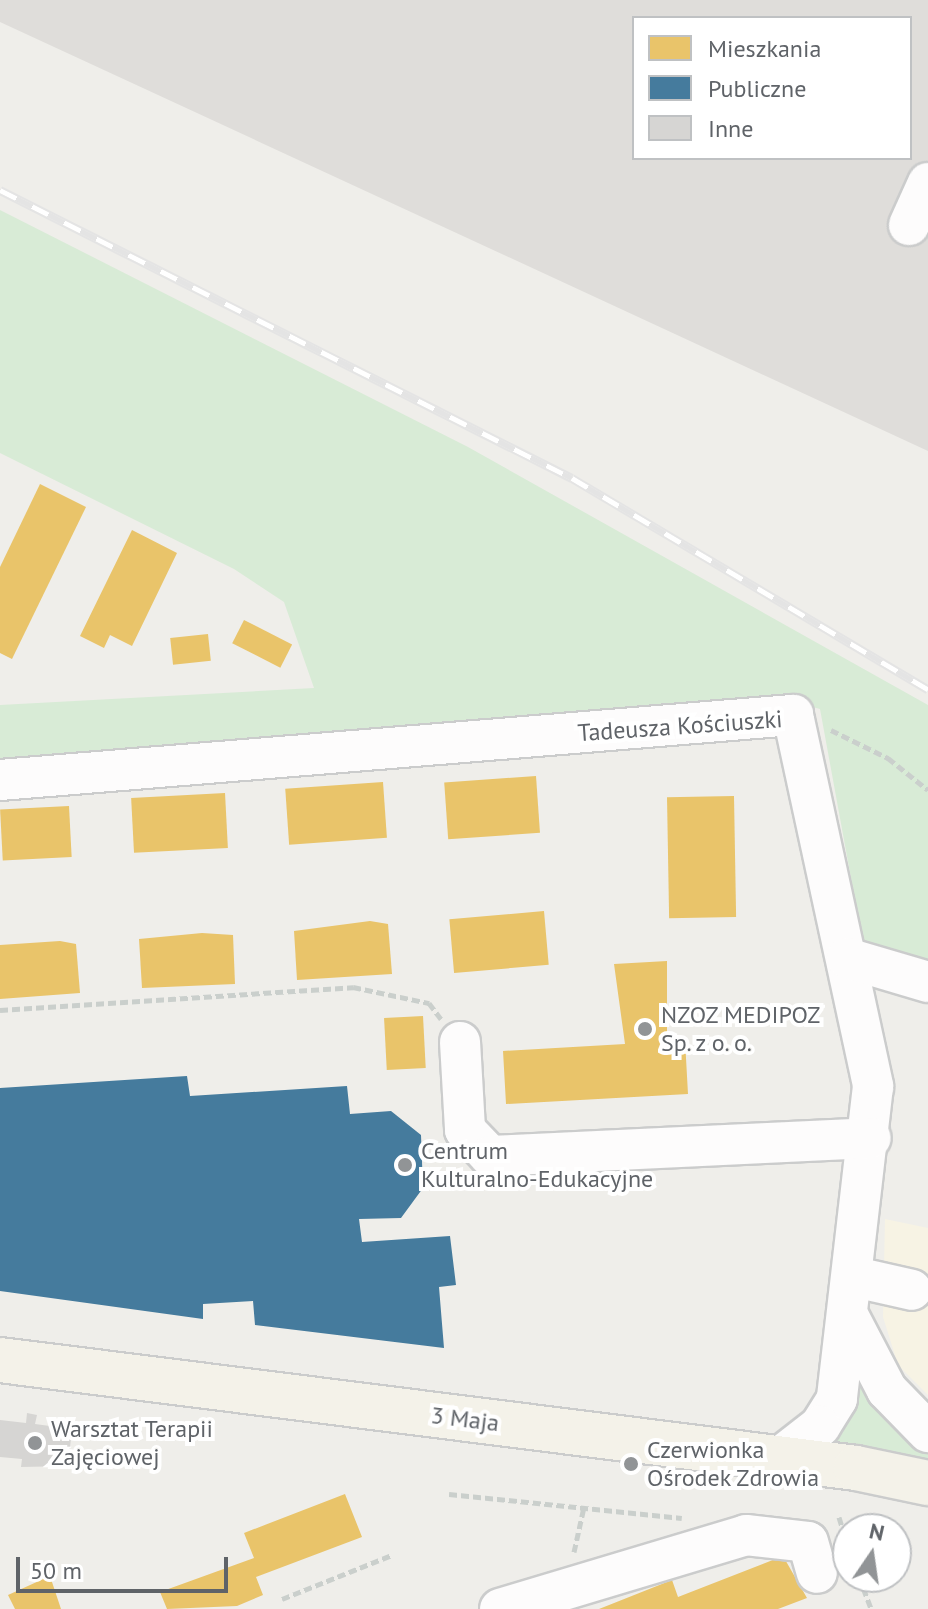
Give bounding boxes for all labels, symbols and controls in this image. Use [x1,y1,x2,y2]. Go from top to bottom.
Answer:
legend [632,16,912,160]
text: Mieszkania [708,33,821,64]
text: Publiczne [708,73,806,104]
text: Inne [708,113,753,144]
street label: Tadeusza Kościuszki [577,704,783,748]
place label: NZOZ MEDIPOZ Sp. z o. o. [661,1001,821,1057]
marker: NZOZ MEDIPOZ Sp. z o. o. [636,1020,654,1038]
place label: Centrum Kulturalno-Edukacyjne [421,1137,653,1193]
marker: Centrum Kulturalno-Edukacyjne [396,1156,414,1174]
street label: 3 Maja [429,1401,501,1437]
place label: Warsztat Terapii Zajęciowej [51,1415,214,1471]
marker: Warsztat Terapii Zajęciowej [26,1434,44,1452]
place label: Czerwionka Ośrodek Zdrowia [647,1436,820,1492]
marker: Czerwionka Ośrodek Zdrowia [622,1455,640,1473]
north arrow [832,1513,912,1593]
text: N [867,1516,887,1547]
scale bar [20,1541,232,1591]
text: 50 m [30,1555,82,1586]

